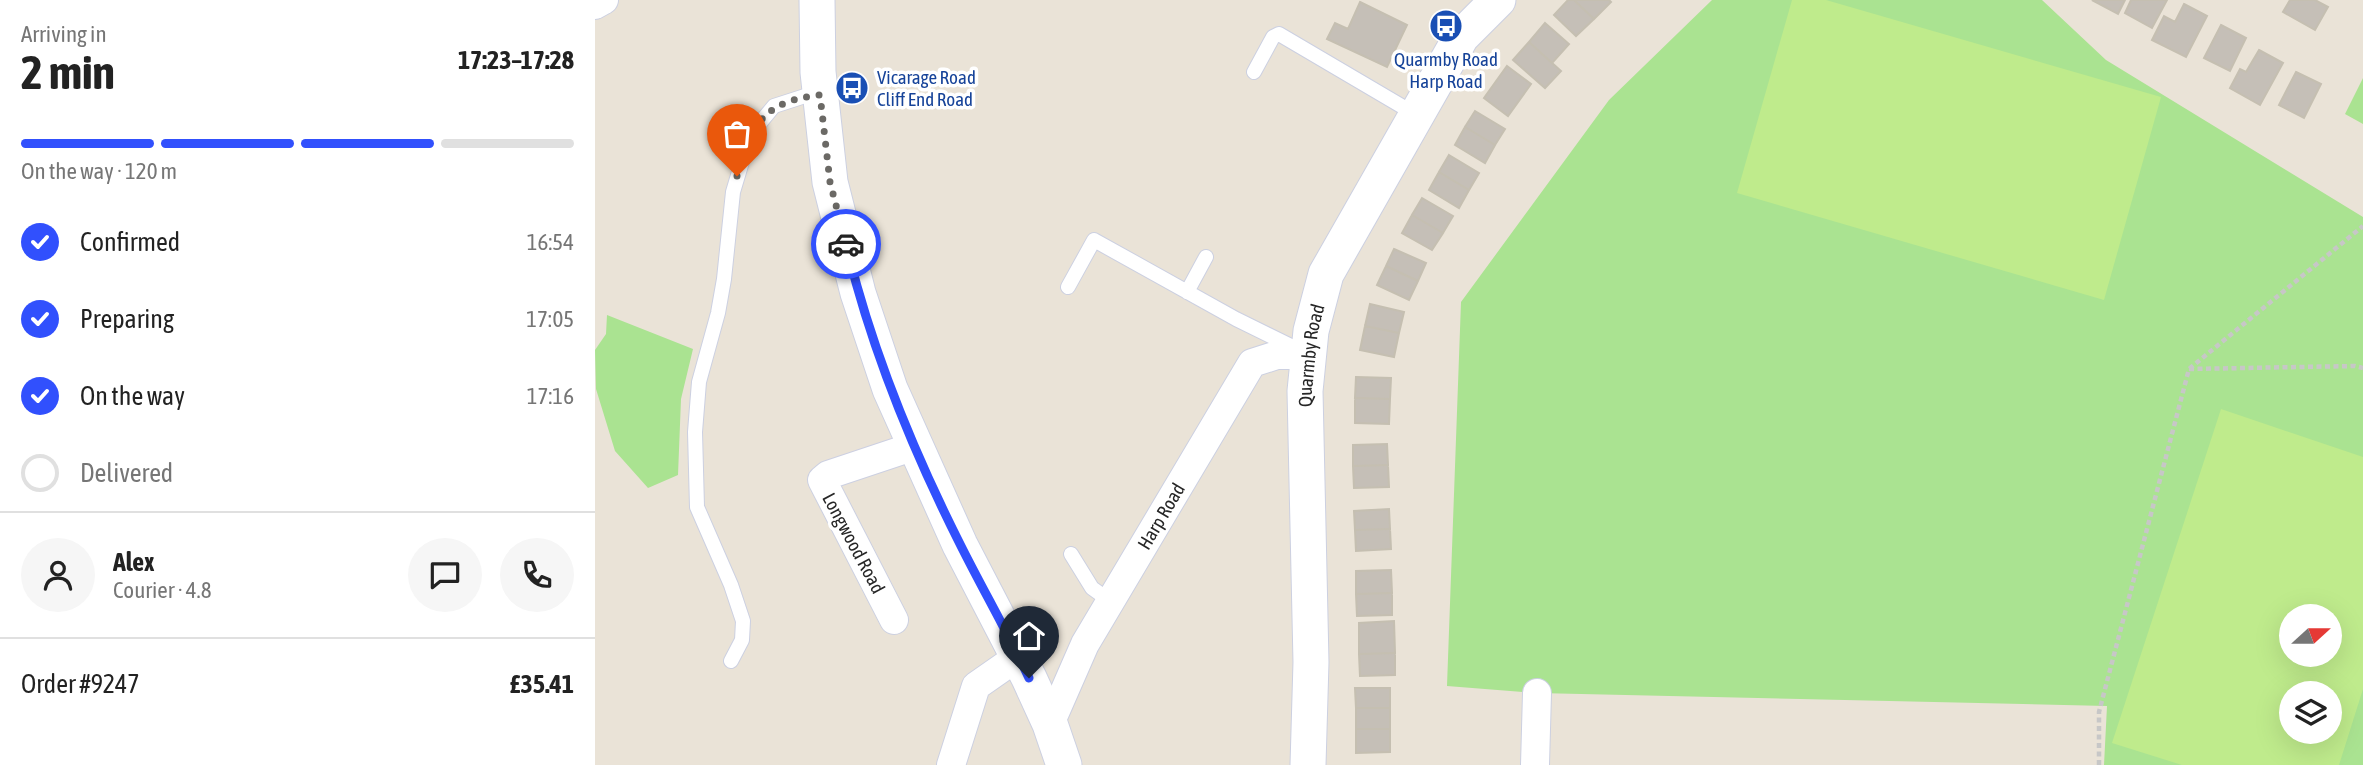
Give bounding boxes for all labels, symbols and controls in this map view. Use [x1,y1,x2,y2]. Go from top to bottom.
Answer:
bus stop icon: Quarmby Road Harp Road [1427,7,1465,45]
text: Arriving in [21,21,107,47]
text: 17:23–17:28 [458,45,574,75]
text: 2 min [21,46,115,99]
place label: Quarmby Road Harp Road [1394,48,1498,92]
place label: Vicarage Road Cliff End Road [877,66,976,110]
bus stop icon: Vicarage Road Cliff End Road [833,69,871,107]
pin [707,104,767,176]
icon: bag [718,115,756,153]
text: On the way · 120 m [21,158,177,184]
courier [811,209,881,279]
icon: check [21,223,59,261]
icon: car [827,225,865,263]
text: Confirmed [80,227,180,257]
text: 16:54 [527,229,574,255]
icon: check [21,300,59,338]
street label: Quarmby Road [1294,302,1329,407]
text: Preparing [80,304,174,334]
text: 17:05 [526,306,574,332]
icon: check [21,377,59,415]
text: On the way [80,381,185,411]
text: 17:16 [527,383,574,409]
text: Delivered [80,458,173,488]
street label: Harp Road [1133,479,1189,553]
street label: Longwood Road [818,489,890,597]
button: person [21,538,95,612]
button: chat [408,538,482,612]
button: phone [500,538,574,612]
text: Alex [113,547,154,577]
text: Courier · 4.8 [113,577,212,603]
north arrow [2279,604,2341,667]
map controls [2279,604,2342,744]
pin [999,606,1059,678]
icon: home [1010,617,1048,655]
text: Order #9247 [21,669,140,699]
text: £35.41 [510,669,574,699]
button: layers [2279,681,2342,744]

